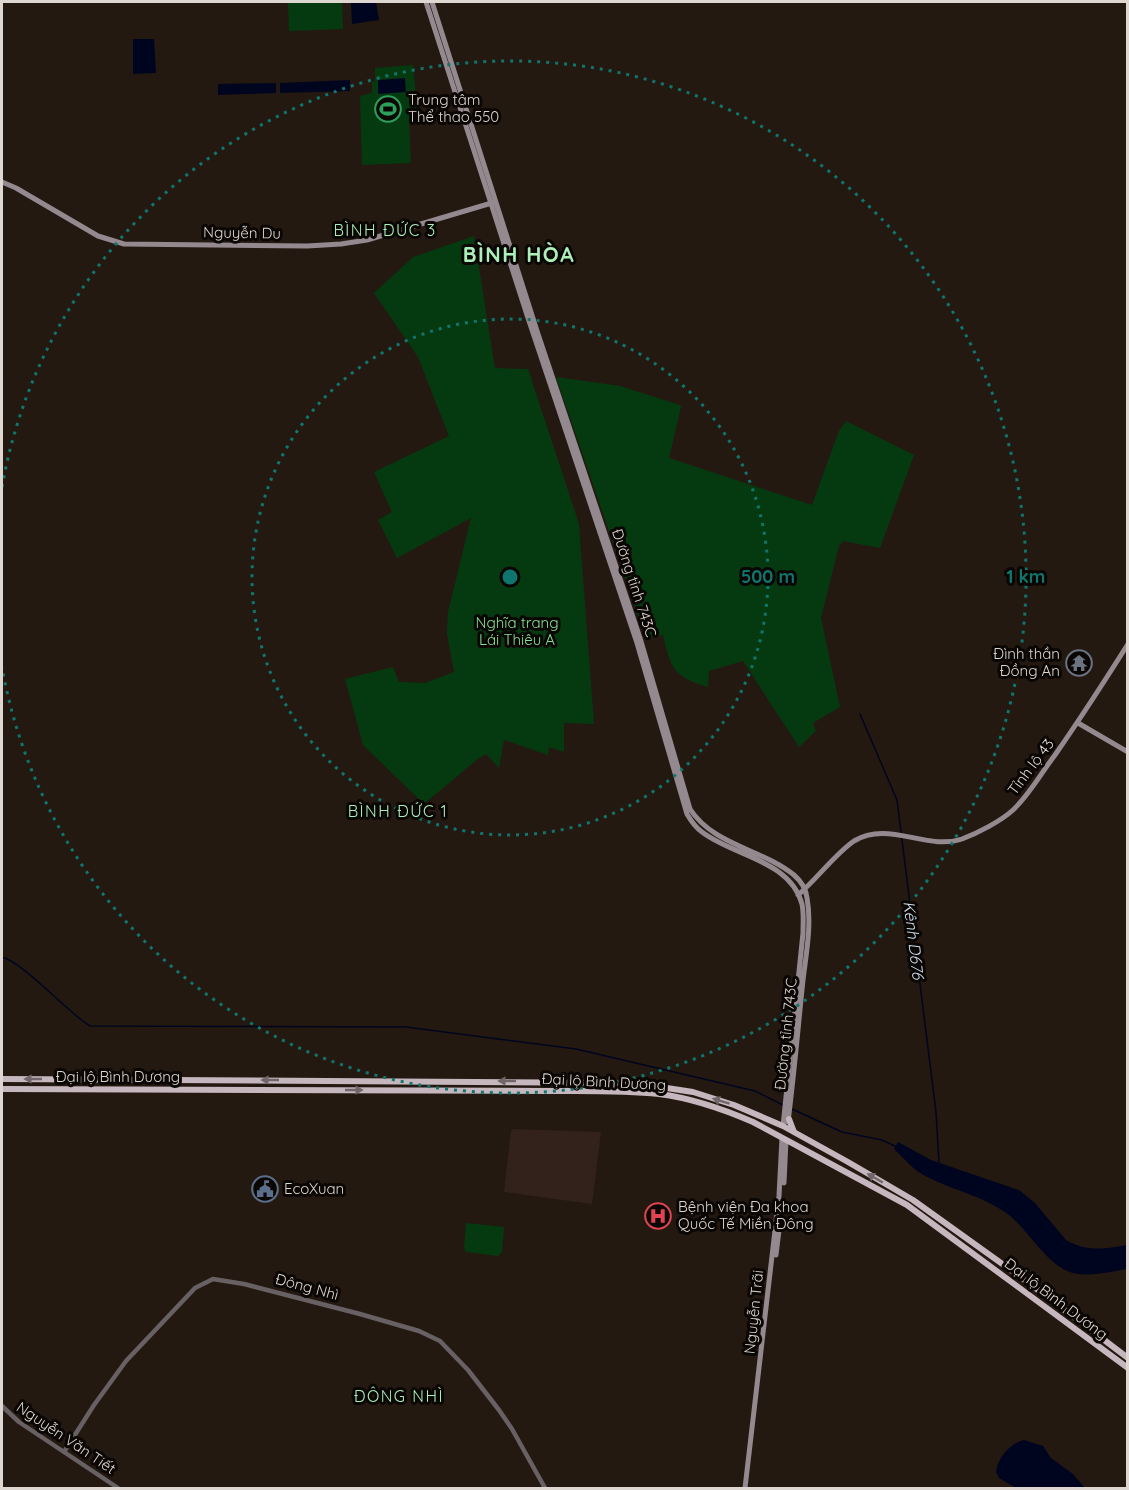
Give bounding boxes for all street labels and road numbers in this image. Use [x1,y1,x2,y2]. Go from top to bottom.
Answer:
street label: Nguyễn Du [203,222,281,243]
street label: Đường tỉnh 743C [608,526,661,640]
street label: Tỉnh lộ 43 [1003,735,1058,799]
street label: Đường tỉnh 743C [770,977,801,1091]
street label: Đại lộ Bình Dương [56,1067,180,1086]
street label: Đại lộ Bình Dương [541,1069,667,1094]
street label: Đại lộ Bình Dương [1001,1254,1112,1344]
street label: Đông Nhì [273,1269,341,1304]
street label: Nguyễn Trãi [740,1269,767,1355]
street label: Nguyễn Văn Tiết [13,1397,120,1478]

